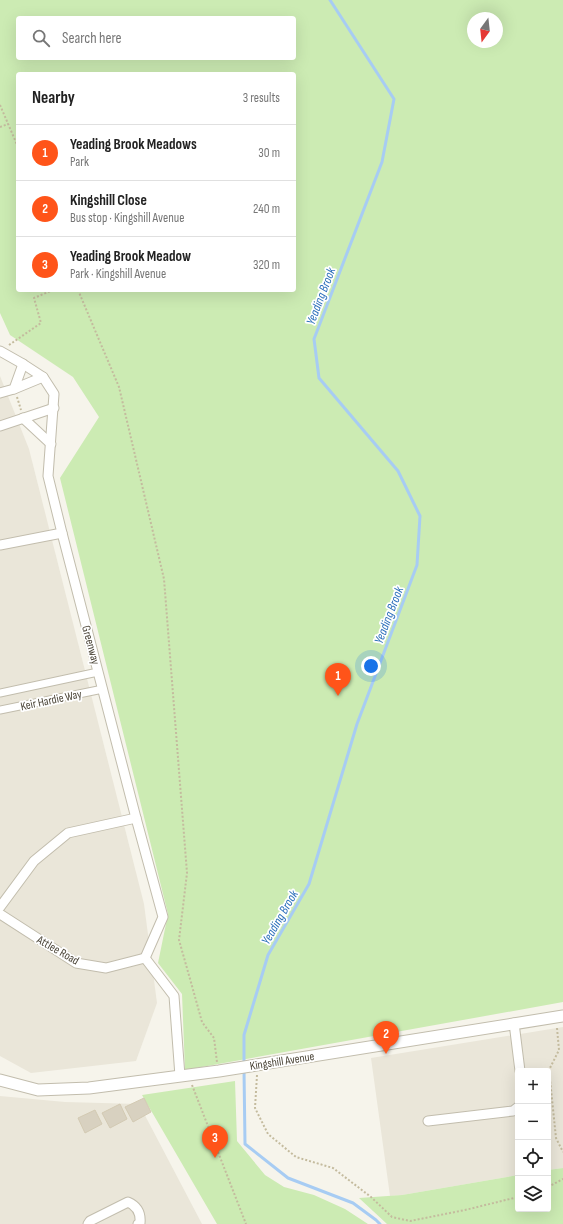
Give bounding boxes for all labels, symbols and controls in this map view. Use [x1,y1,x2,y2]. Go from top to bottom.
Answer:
north arrow [467,12,503,48]
search box [16,16,296,60]
icon: search [30,27,52,49]
text: Search here [62,29,122,48]
text: Nearby [32,88,75,108]
text: 3 results [243,90,280,106]
text: Yeading Brook Meadows [70,135,197,154]
text: 1 [42,145,48,161]
text: 30 m [258,145,280,161]
text: Park [70,154,89,170]
text: Kingshill Close [70,191,147,210]
text: 2 [42,201,48,217]
text: 240 m [253,201,280,217]
text: Bus stop · Kingshill Avenue [70,210,184,226]
text: Yeading Brook Meadow [70,247,191,266]
text: 3 [42,257,48,273]
text: 320 m [253,257,280,273]
water label: Yeading Brook [303,264,340,327]
text: Park · Kingshill Avenue [70,266,166,282]
water label: Yeading Brook [371,583,408,646]
street label: Greenway [78,624,103,667]
your location [361,656,381,676]
pin: 1 [325,663,351,696]
street label: Keir Hardie Way [19,687,83,714]
water label: Yeading Brook [258,887,302,947]
street label: Attlee Road [33,932,82,968]
pin: 2 [373,1021,399,1054]
street label: Kingshill Avenue [249,1049,316,1074]
map controls [515,1068,551,1212]
button: + [515,1068,551,1104]
button: − [515,1104,551,1140]
pin: 3 [202,1125,228,1158]
button: locate [515,1140,551,1176]
button: layers [515,1176,551,1212]

